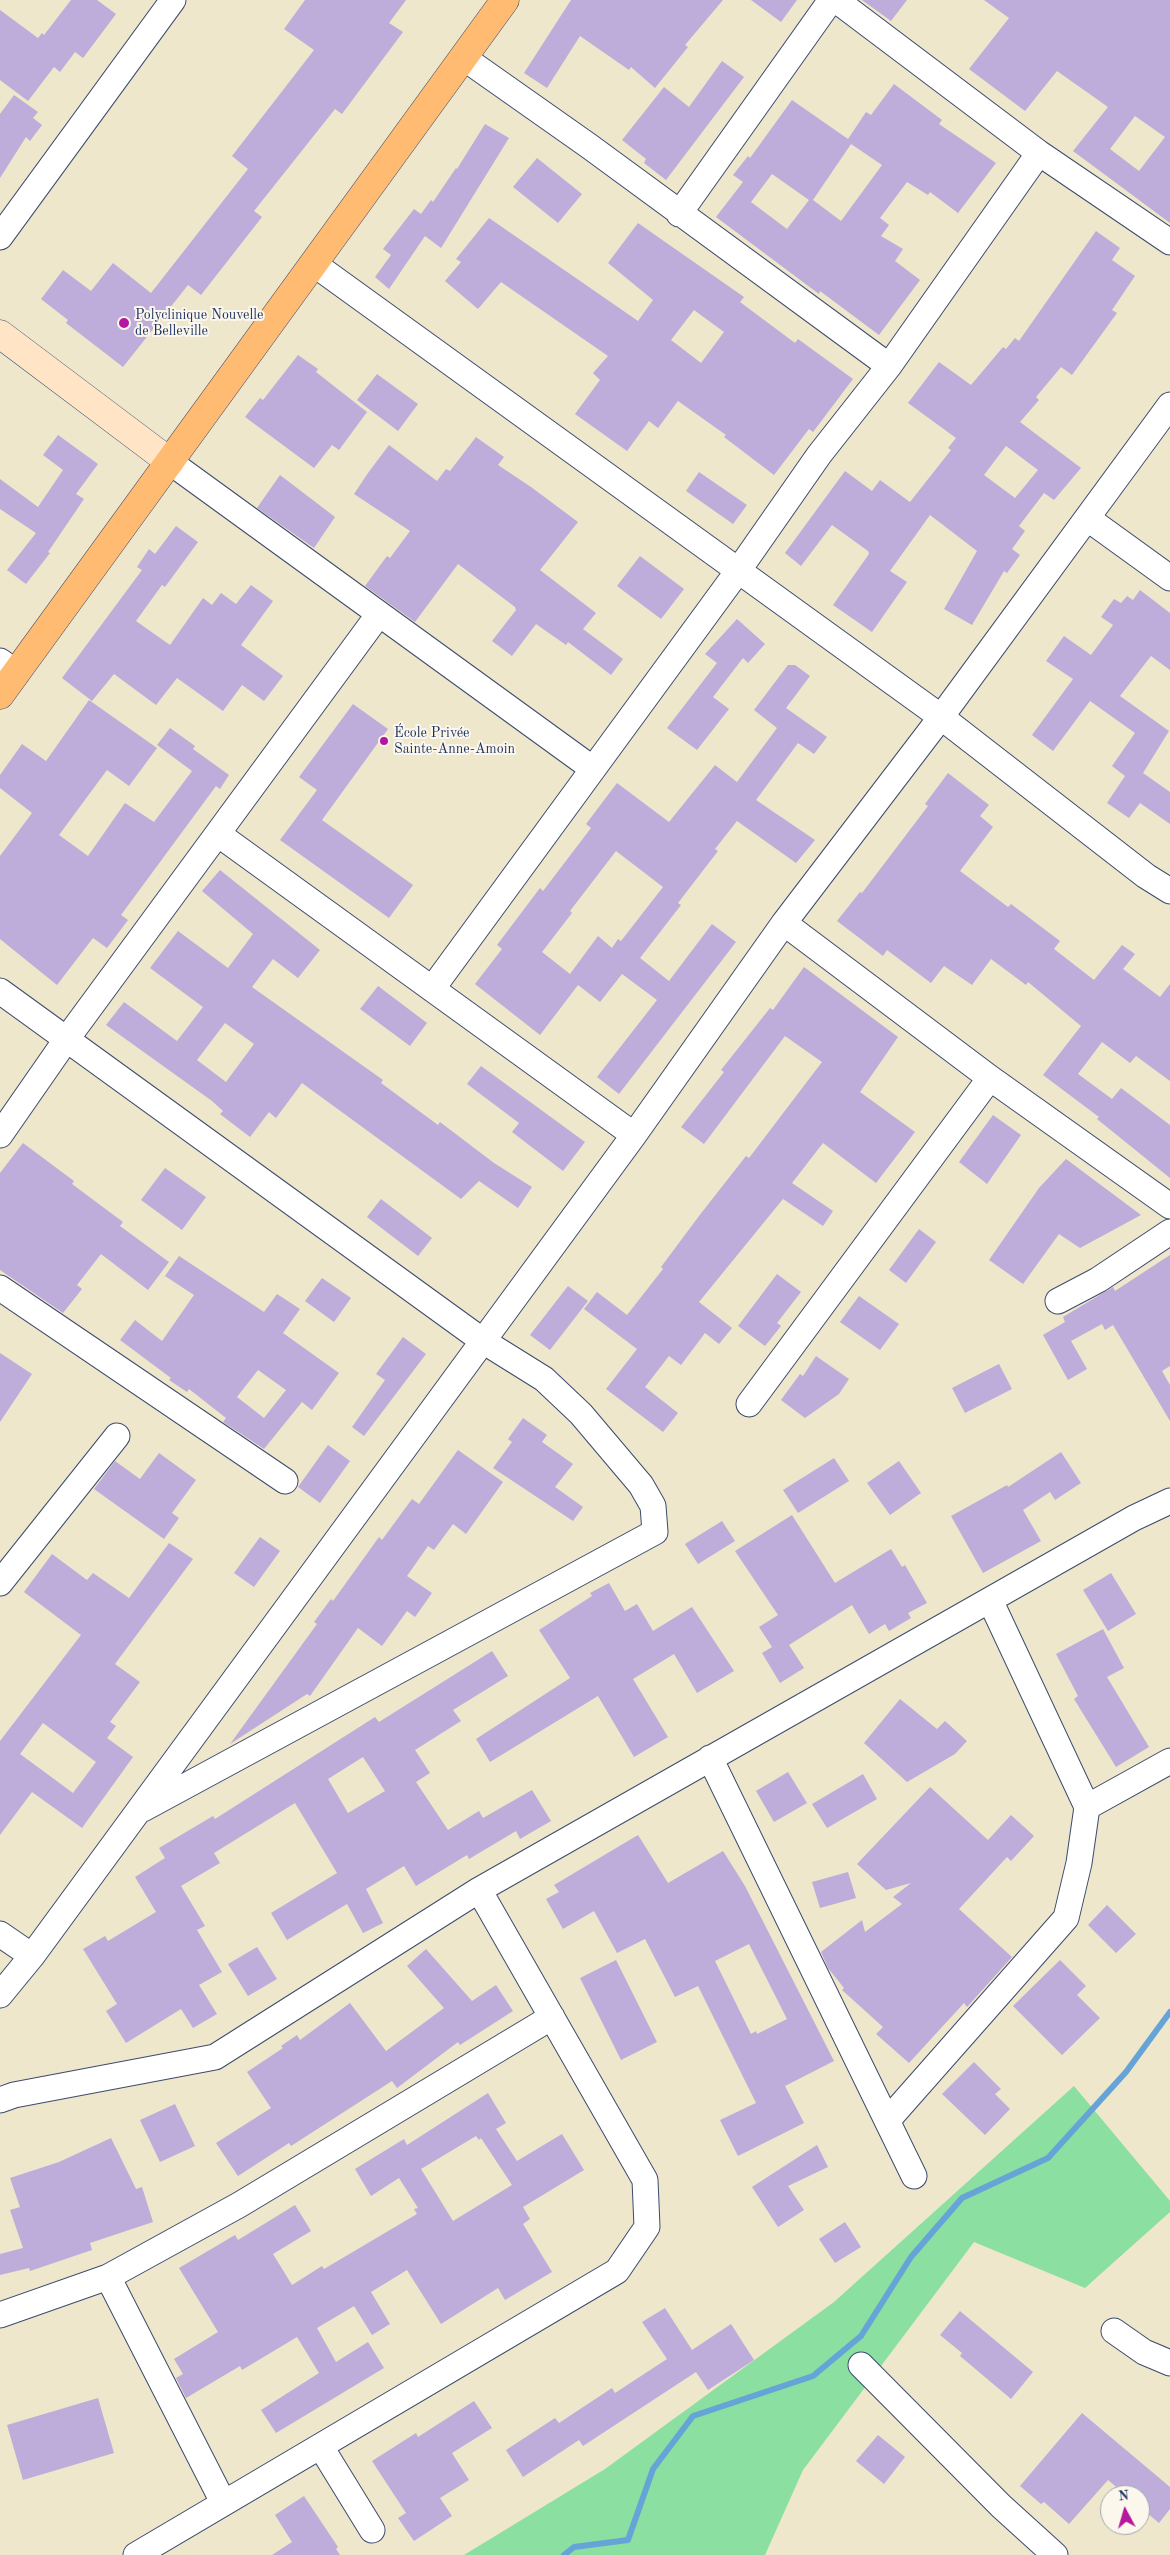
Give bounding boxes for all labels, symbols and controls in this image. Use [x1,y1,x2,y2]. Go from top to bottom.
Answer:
place label: Polyclinique Nouvelle de Belleville [135,307,264,340]
marker: Polyclinique Nouvelle de Belleville [117,316,131,330]
place label: École Privée Sainte-Anne-Amoin [394,725,515,758]
marker: École Privée Sainte-Anne-Amoin [378,735,390,747]
north arrow [1100,2485,1150,2535]
text: N [1117,2489,1130,2504]

